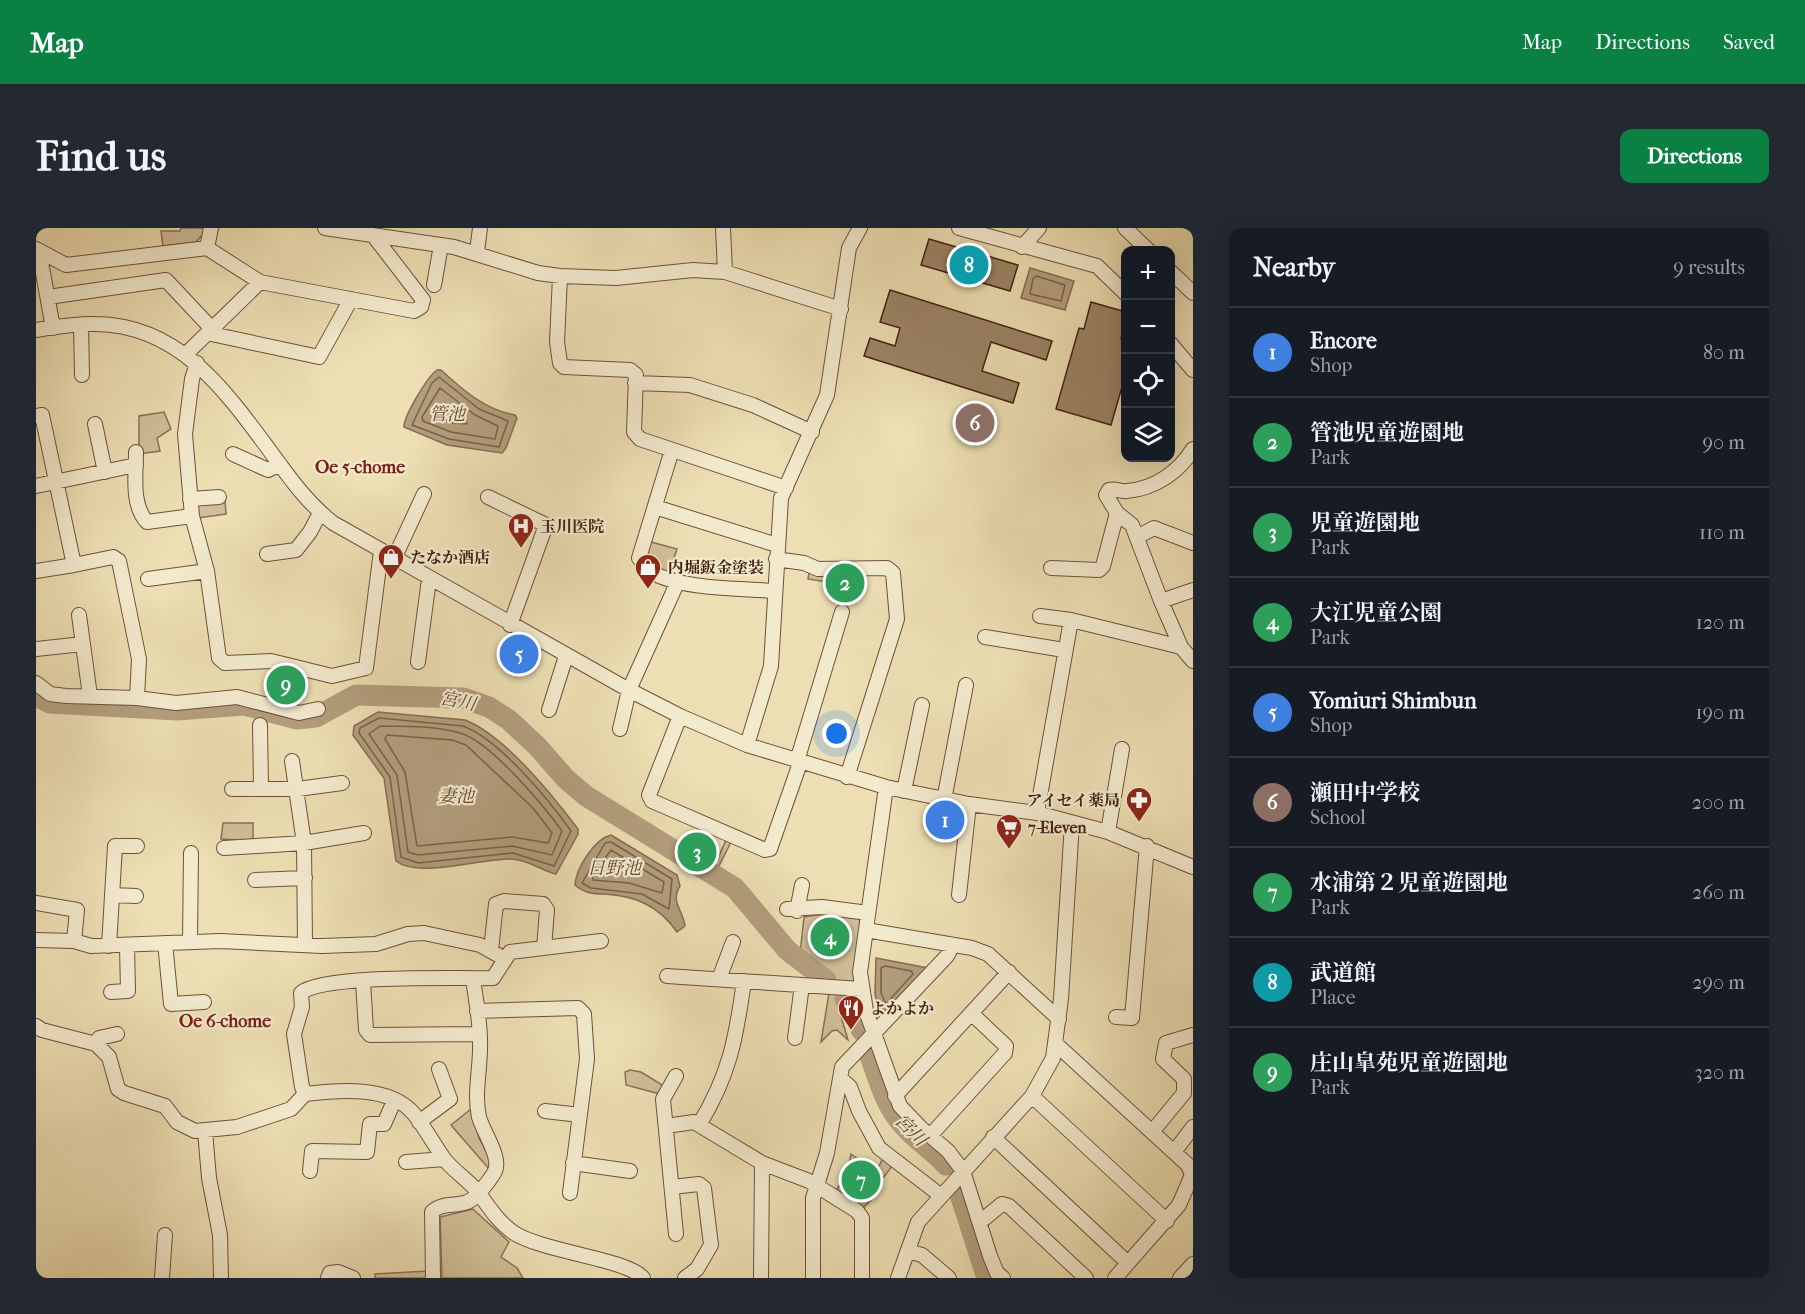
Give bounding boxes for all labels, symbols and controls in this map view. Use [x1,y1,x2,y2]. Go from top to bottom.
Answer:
text: Map [30,26,84,59]
text: Map [1522,30,1562,54]
text: Directions [1595,30,1690,54]
text: Saved [1723,30,1775,54]
button: Directions [1620,129,1769,183]
text: Find us [36,132,166,181]
pin: 8 [950,243,988,288]
map controls [1121,246,1175,462]
button: + [1121,246,1175,300]
text: Nearby [1253,252,1335,283]
text: 9 results [1673,256,1745,279]
button: − [1121,300,1175,354]
text: Encore [1310,328,1377,354]
text: 1 [1269,341,1276,364]
text: 80 m [1703,341,1745,364]
button: locate [1121,354,1175,408]
text: Shop [1310,354,1352,377]
pin: 6 [956,400,994,446]
water label: 管池 [429,404,467,425]
button: layers [1121,408,1175,462]
text: 管池児童遊園地 [1310,420,1464,446]
text: 2 [1267,431,1278,454]
text: 90 m [1703,431,1745,454]
text: Park [1310,446,1350,469]
district label: Oe 5-chome [315,457,405,478]
text: 児童遊園地 [1310,510,1420,536]
hospital icon: 玉川医院 [506,511,536,549]
place label: 玉川医院 [540,517,604,536]
text: 3 [1268,521,1277,544]
text: 110 m [1699,521,1745,544]
text: Park [1310,536,1350,559]
shop icon: たなか酒店 [376,542,406,580]
place label: たなか酒店 [410,548,490,567]
shop icon: 内堀鈑金塗装 [633,552,663,590]
place label: 内堀鈑金塗装 [668,558,764,577]
pin: 2 [826,560,864,606]
text: 大江児童公園 [1310,600,1442,626]
text: 4 [1267,611,1278,634]
text: 120 m [1696,611,1745,634]
text: Park [1310,626,1350,649]
pin: 5 [500,632,538,676]
pin: 9 [266,662,306,708]
water label: 宮川 [438,688,480,716]
text: Yomiuri Shimbun [1310,688,1477,714]
text: 5 [1268,701,1277,724]
text: 190 m [1695,701,1745,724]
text: Shop [1310,714,1352,737]
your location [822,719,851,748]
text: 瀬田中学校 [1310,780,1420,806]
pharmacy icon: アイセイ薬局 [1124,785,1154,823]
water label: 妻池 [438,786,476,807]
place label: アイセイ薬局 [1026,791,1120,810]
text: 6 [1267,791,1278,814]
text: 200 m [1692,791,1745,814]
pin: 1 [926,798,964,842]
text: School [1310,806,1366,829]
supermarket icon: 7-Eleven [994,812,1024,850]
place label: 7-Eleven [1027,818,1087,837]
pin: 3 [678,830,716,874]
water label: 日野池 [587,858,643,879]
text: 水浦第２児童遊園地 [1310,870,1508,896]
text: 7 [1268,881,1277,904]
text: 260 m [1692,881,1745,904]
text: Park [1310,896,1350,919]
pin: 4 [810,914,850,960]
text: 武道館 [1310,960,1376,986]
text: 8 [1267,971,1278,994]
text: 290 m [1692,971,1745,994]
text: Place [1310,986,1356,1009]
restaurant icon: よかよか [836,993,866,1031]
place label: よかよか [870,999,934,1018]
district label: Oe 6-chome [179,1011,271,1032]
text: 庄山皐苑児童遊園地 [1310,1050,1508,1076]
text: 9 [1267,1061,1278,1084]
text: 320 m [1695,1061,1745,1084]
text: Park [1310,1076,1350,1099]
water label: 宮川 [890,1110,932,1152]
pin: 7 [842,1158,880,1202]

